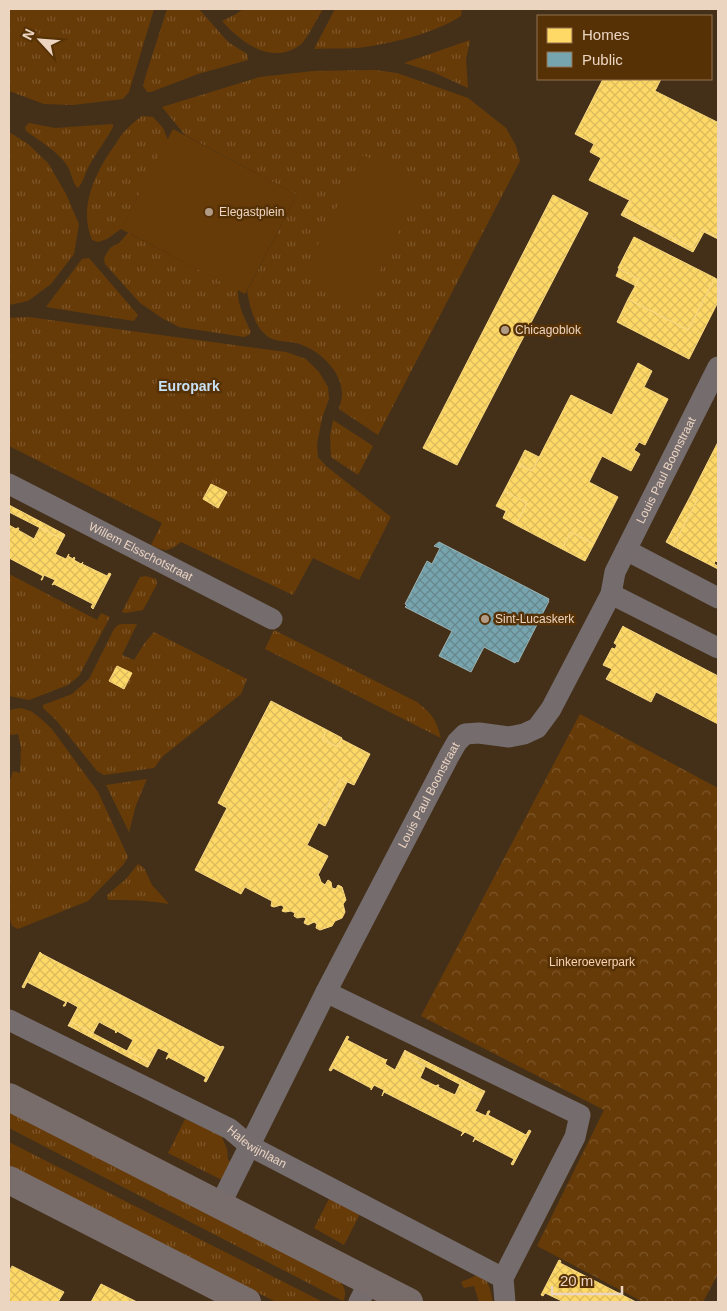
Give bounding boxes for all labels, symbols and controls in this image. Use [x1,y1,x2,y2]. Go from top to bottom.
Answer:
north arrow [15,15,65,65]
legend [537,15,712,80]
text: N [19,26,38,42]
text: Homes [582,26,630,43]
text: Public [582,51,623,68]
place label: Elegastplein [219,205,284,219]
marker: Elegastplein [203,206,215,218]
place label: Chicagoblok [515,323,582,337]
marker: Chicagoblok [499,324,511,336]
district label: Europark [158,378,220,394]
street label: Louis Paul Boonstraat [633,414,699,526]
street label: Willem Elsschotstraat [86,519,196,584]
place label: Sint-Lucaskerk [495,612,575,626]
marker: Sint-Lucaskerk [479,613,491,625]
street label: Louis Paul Boonstraat [395,739,463,850]
park label: Linkeroeverpark [549,955,636,969]
street label: Halewijnlaan [224,1123,289,1171]
scale bar [552,1264,622,1296]
text: 20 m [560,1272,593,1289]

